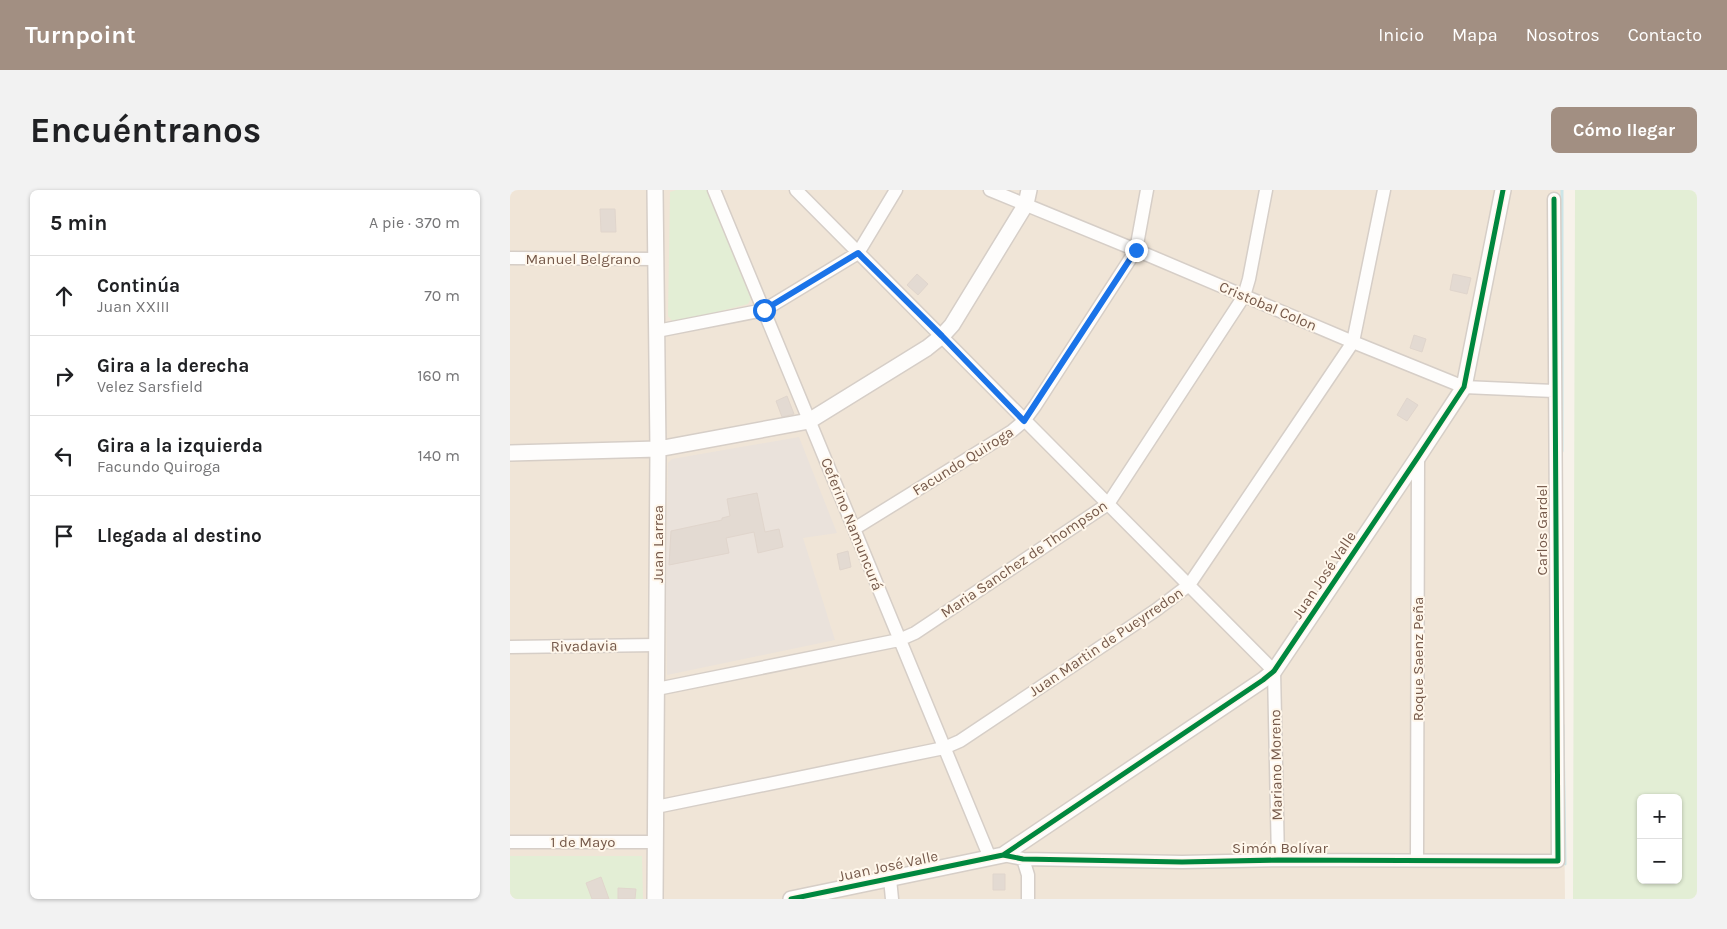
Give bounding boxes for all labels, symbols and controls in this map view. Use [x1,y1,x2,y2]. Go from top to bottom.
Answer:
text: Turnpoint [25,21,136,49]
text: Inicio [1378,24,1424,46]
text: Mapa [1452,24,1498,46]
text: Nosotros [1526,24,1600,46]
text: Contacto [1628,24,1702,46]
button: Cómo llegar [1551,107,1697,153]
text: Encuéntranos [30,110,261,151]
text: 5 min [50,211,107,235]
text: A pie · 370 m [369,213,460,232]
route end [1125,239,1148,262]
street label: Manuel Belgrano [525,250,641,268]
text: Continúa [97,275,180,297]
street label: Cristobal Colon [1216,277,1320,335]
icon: ahead [50,282,78,310]
text: 70 m [424,286,460,305]
text: Juan XXIII [97,297,169,316]
route start [753,299,776,322]
text: Gira a la derecha [97,355,249,377]
icon: right [50,362,78,390]
text: 160 m [417,366,460,385]
text: Velez Sarsfield [97,377,203,396]
street label: Facundo Quiroga [909,423,1017,499]
text: Gira a la izquierda [97,435,263,457]
icon: left [50,442,78,470]
text: 140 m [418,446,460,465]
street label: Ceferino Namuncurá [817,455,887,593]
text: Facundo Quiroga [97,457,221,476]
street label: Carlos Gardel [1533,485,1551,575]
street label: Maria Sanchez de Thompson [937,496,1111,622]
street label: Juan Larrea [649,505,667,583]
icon: arrive [50,522,78,550]
text: Llegada al destino [97,525,262,547]
street label: Juan José Valle [1288,528,1360,622]
street label: Juan Martin de Pueyrredon [1026,584,1186,700]
street label: Roque Saenz Peña [1409,597,1427,721]
street label: Rivadavia [550,636,618,656]
street label: Mariano Moreno [1266,709,1286,821]
map controls [1637,794,1682,884]
button: + [1637,794,1682,839]
street label: 1 de Mayo [551,833,615,851]
street label: Simón Bolívar [1232,839,1328,857]
button: − [1637,839,1682,884]
street label: Juan José Valle [836,847,940,885]

